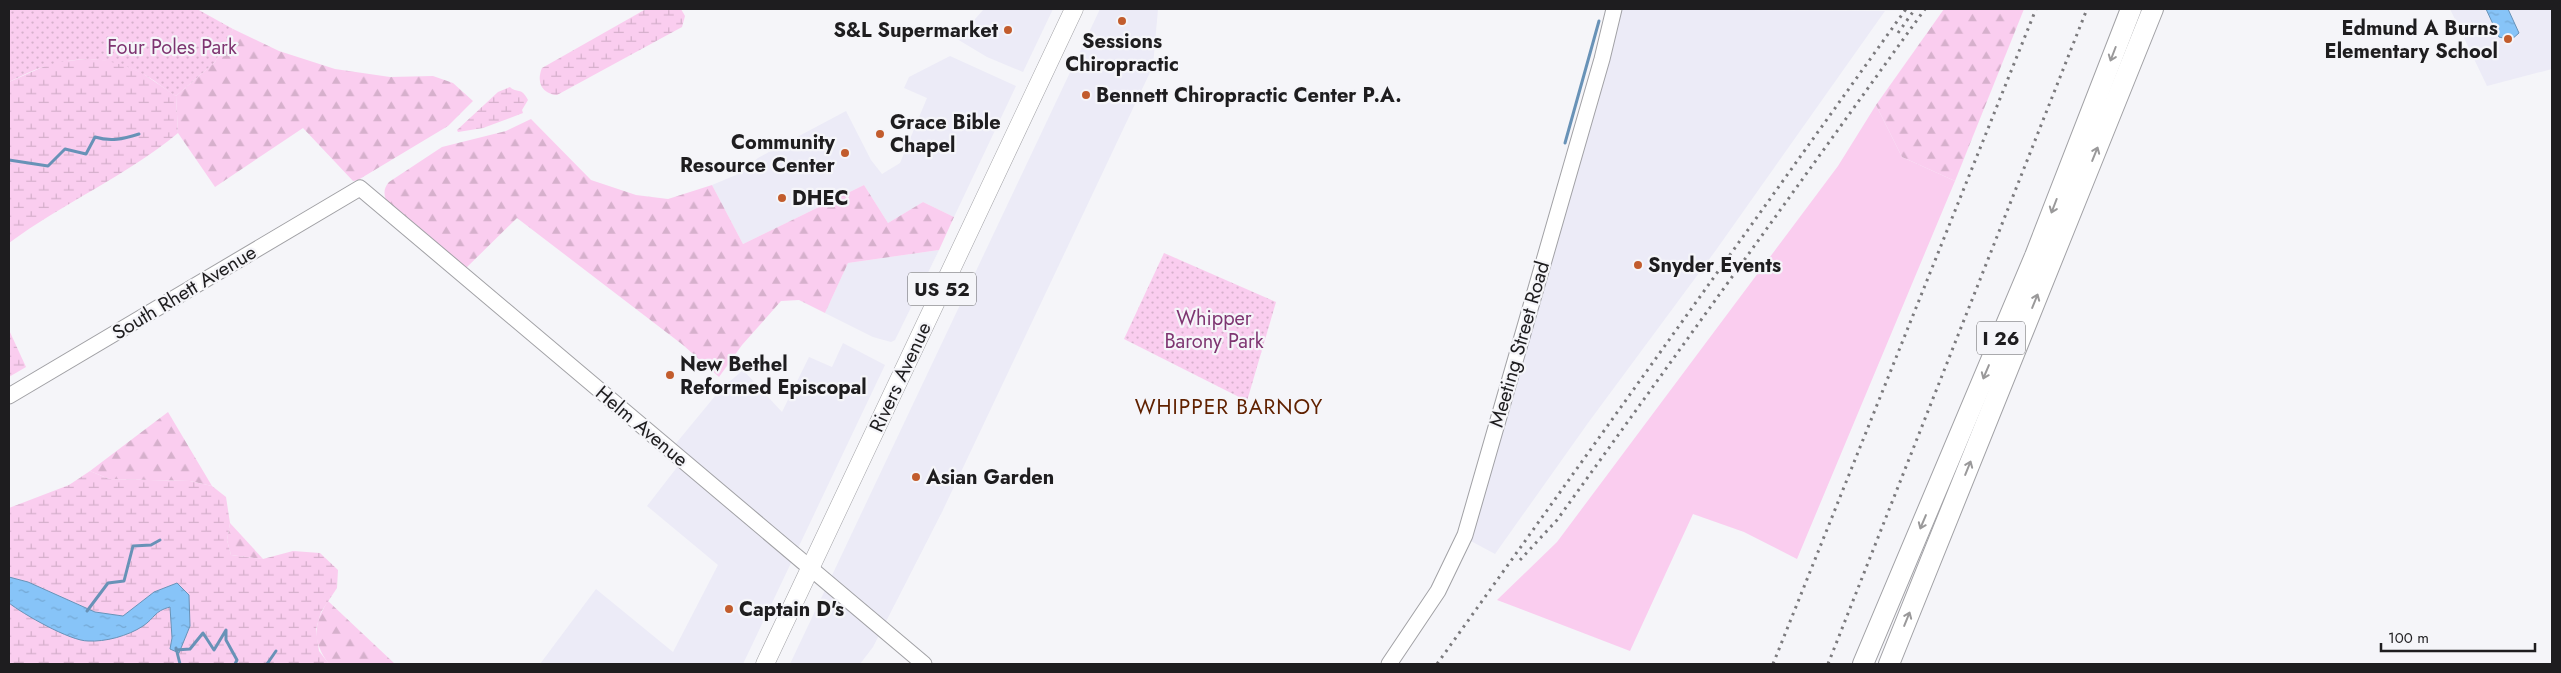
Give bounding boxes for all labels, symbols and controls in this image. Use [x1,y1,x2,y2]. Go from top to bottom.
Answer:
place label: Edmund A Burns Elementary School [2325,14,2498,66]
marker: Sessions Chiropractic [1116,15,1128,27]
place label: S&L Supermarket [833,16,999,45]
marker: S&L Supermarket [1002,24,1014,36]
place label: Sessions Chiropractic [1065,27,1179,79]
park label: Four Poles Park [107,33,237,62]
marker: Edmund A Burns Elementary School [2502,33,2514,45]
one-way arrow [2108,46,2117,61]
place label: Bennett Chiropractic Center P.A. [1096,81,1402,110]
marker: Bennett Chiropractic Center P.A. [1080,89,1092,101]
place label: Grace Bible Chapel [890,108,1001,160]
place label: Community Resource Center [680,128,836,180]
marker: Grace Bible Chapel [874,128,886,140]
marker: Community Resource Center [839,147,851,159]
one-way arrow [2090,147,2100,162]
place label: DHEC [792,184,848,213]
marker: DHEC [776,192,788,204]
one-way arrow [2049,198,2059,213]
street label: South Rhett Avenue [107,238,262,347]
place label: Snyder Events [1648,251,1781,280]
street label: Meeting Street Road [1482,258,1557,431]
marker: Snyder Events [1632,259,1644,271]
road number: US 52 [908,272,976,306]
one-way arrow [2031,294,2041,309]
park label: Whipper Barony Park [1164,304,1264,356]
street label: Rivers Avenue [862,317,939,437]
road number: I 26 [1977,322,2025,354]
place label: New Bethel Reformed Episcopal [680,350,867,402]
one-way arrow [1981,364,1991,379]
marker: New Bethel Reformed Episcopal [664,369,676,381]
street label: Helm Avenue [589,379,694,474]
district label: WHIPPER BARNOY [1135,392,1323,422]
one-way arrow [1964,461,1973,476]
place label: Asian Garden [925,463,1054,492]
marker: Asian Garden [910,471,922,483]
one-way arrow [1918,514,1928,529]
place label: Captain D's [739,595,844,624]
marker: Captain D's [723,603,735,615]
one-way arrow [1903,612,1913,627]
scale bar [2381,620,2535,652]
text: 100 m [2388,627,2429,649]

